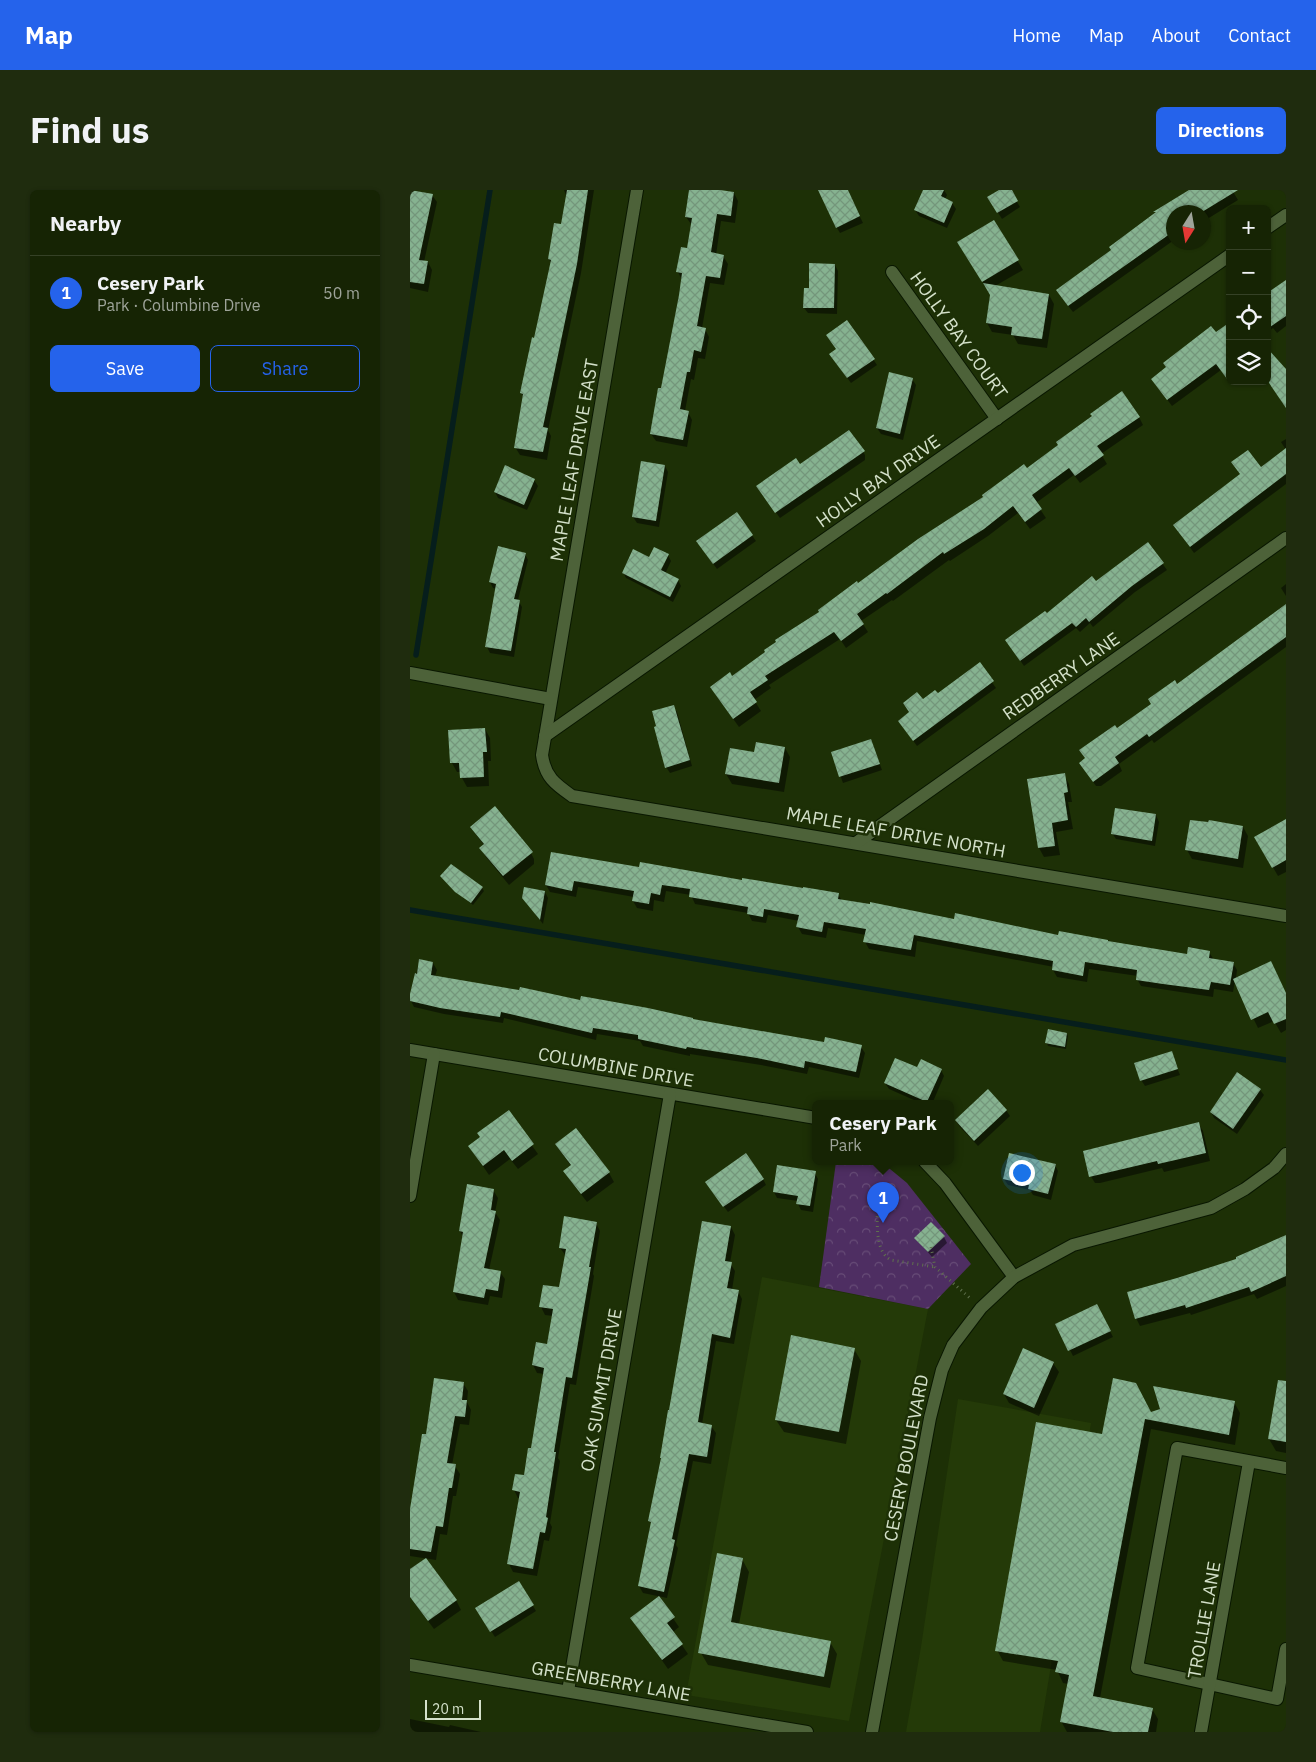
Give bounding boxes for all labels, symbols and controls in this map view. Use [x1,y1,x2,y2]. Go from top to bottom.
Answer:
text: Map [25,19,73,51]
text: Home [1013,24,1061,47]
text: Map [1089,24,1124,47]
text: About [1152,24,1200,47]
text: Contact [1228,24,1291,47]
text: Find us [30,107,149,153]
button: Directions [1156,107,1286,154]
north arrow [1166,205,1211,250]
map controls [1226,205,1271,385]
button: + [1226,205,1271,250]
text: Nearby [50,209,121,237]
button: − [1226,250,1271,295]
street label: HOLLY BAY COURT [905,267,1013,403]
text: Cesery Park [97,271,204,295]
text: 1 [61,283,71,303]
text: 50 m [323,283,360,303]
text: Park · Columbine Drive [97,295,261,315]
button: locate [1226,295,1271,340]
button: layers [1226,340,1271,385]
button: Save [50,345,200,392]
button: Share [210,345,360,392]
street label: MAPLE LEAF DRIVE EAST [545,357,603,563]
street label: HOLLY BAY DRIVE [811,430,945,532]
street label: REDBERRY LANE [998,627,1124,725]
street label: MAPLE LEAF DRIVE NORTH [785,801,1007,863]
street label: COLUMBINE DRIVE [536,1042,696,1092]
popup [812,1100,954,1165]
text: Cesery Park [829,1111,937,1135]
text: Park [829,1135,862,1155]
your location [1009,1160,1035,1186]
pin: 1 [867,1182,899,1223]
street label: OAK SUMMIT DRIVE [575,1307,627,1473]
street label: CESERY BOULEVARD [879,1372,933,1544]
street label: TROLLIE LANE [1182,1560,1226,1680]
street label: GREENBERRY LANE [530,1656,692,1706]
scale bar [425,1697,481,1720]
text: 20 m [432,1700,464,1718]

